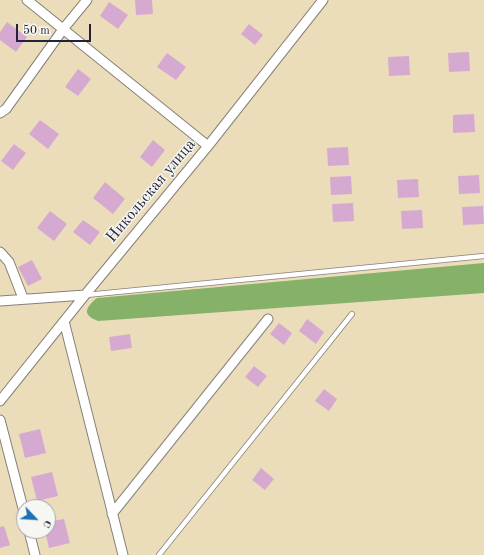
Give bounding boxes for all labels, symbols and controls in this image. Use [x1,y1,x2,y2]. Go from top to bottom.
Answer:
scale bar [18,16,93,42]
text: 50 m [23,25,50,37]
street label: Никольская улица [102,135,200,247]
north arrow [16,499,56,539]
text: С [40,518,53,529]

